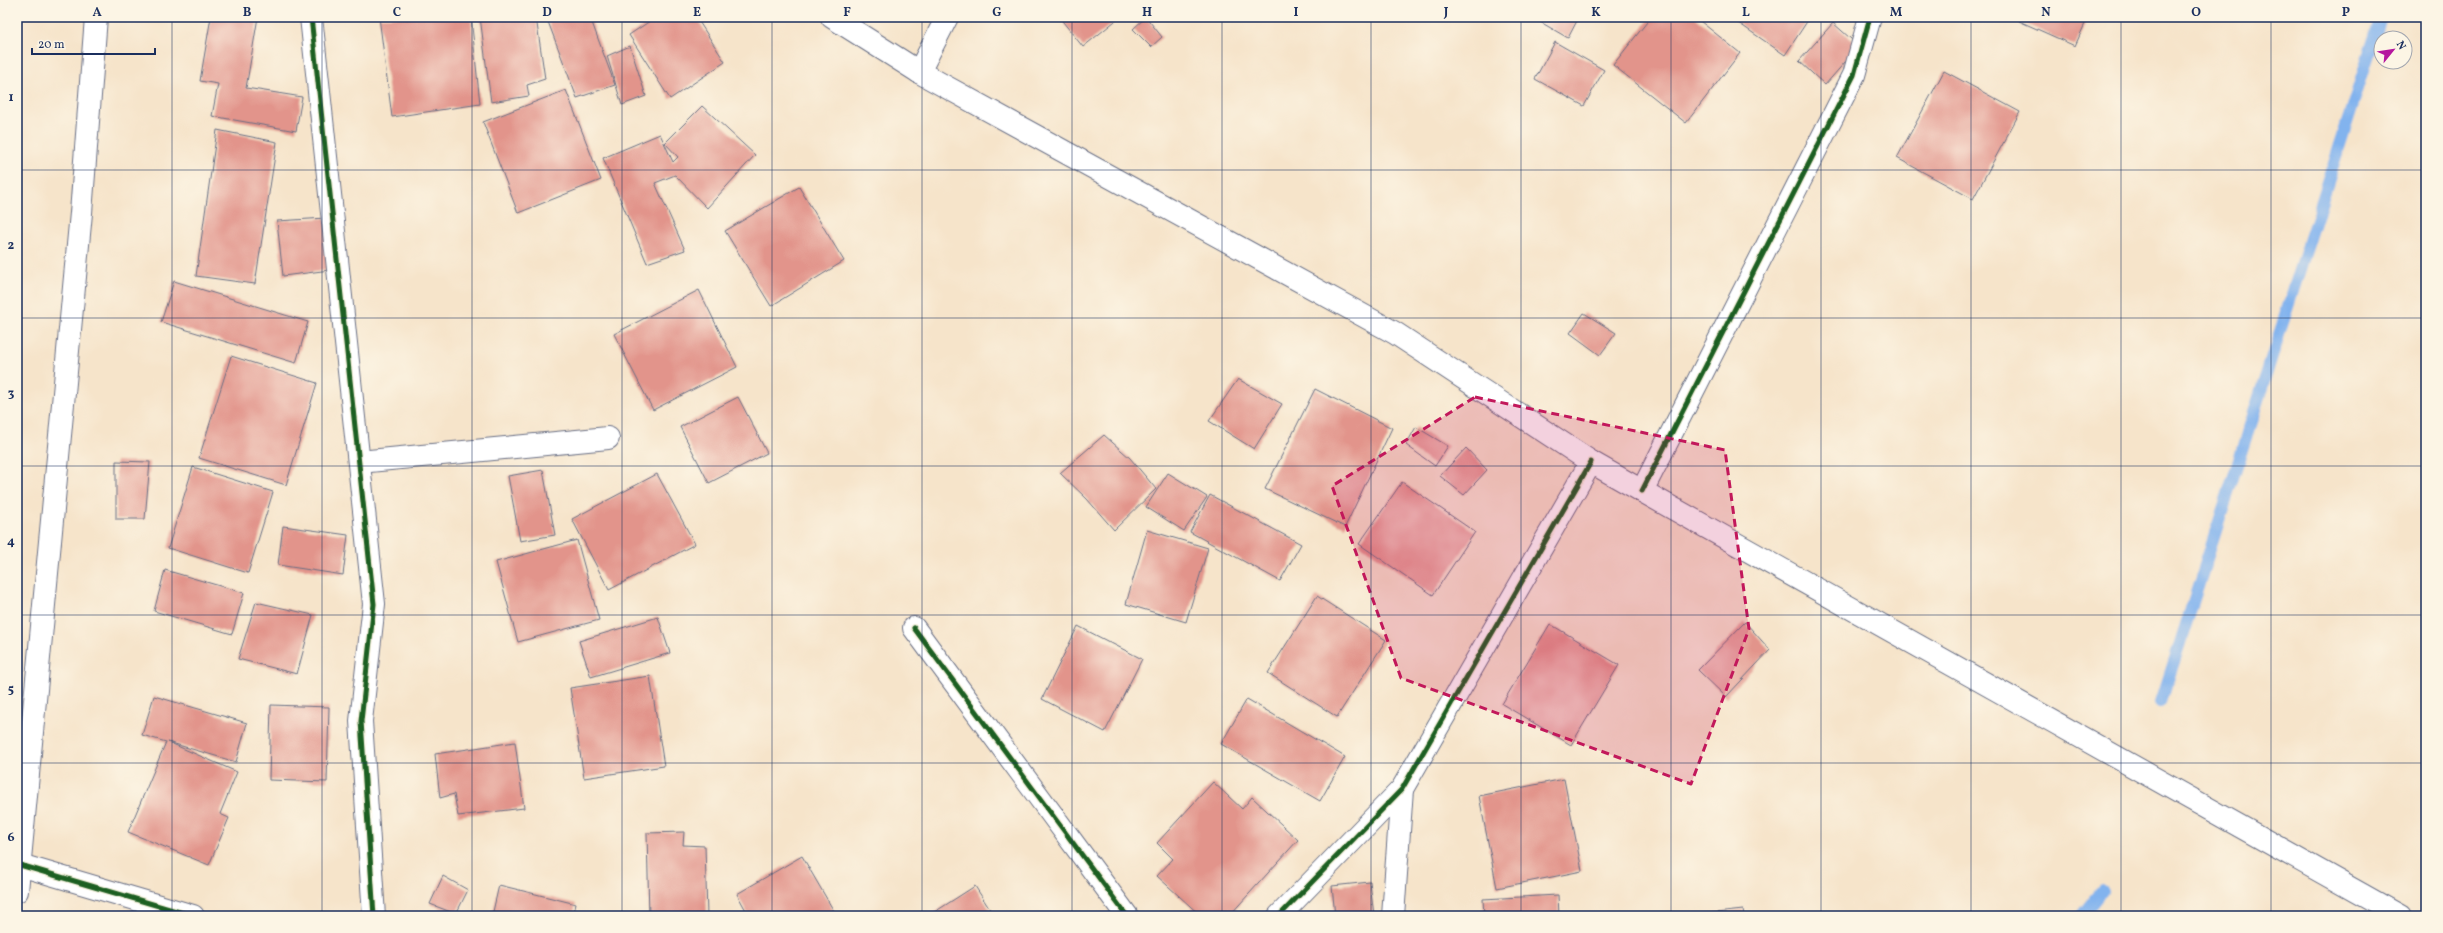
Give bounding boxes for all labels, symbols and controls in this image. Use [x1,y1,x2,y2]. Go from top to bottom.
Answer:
text: A [92,4,102,22]
text: B [243,4,252,22]
text: C [393,4,401,22]
text: D [542,4,552,22]
text: E [693,4,701,22]
text: F [843,4,851,22]
text: G [992,4,1002,22]
text: H [1142,4,1152,22]
text: I [1294,4,1299,22]
text: J [1443,4,1449,22]
text: K [1591,4,1601,22]
text: L [1742,4,1750,22]
text: M [1890,4,1903,22]
text: N [2041,4,2051,22]
text: O [2191,4,2201,22]
text: P [2342,4,2350,22]
scale bar [32,30,155,56]
north arrow [2373,30,2413,70]
text: 20 m [38,37,65,53]
text: N [2392,39,2409,53]
text: 1 [8,89,14,107]
text: 2 [8,237,15,255]
text: 3 [8,385,15,403]
text: 4 [7,533,15,551]
text: 5 [8,681,14,699]
text: 6 [7,829,15,847]

